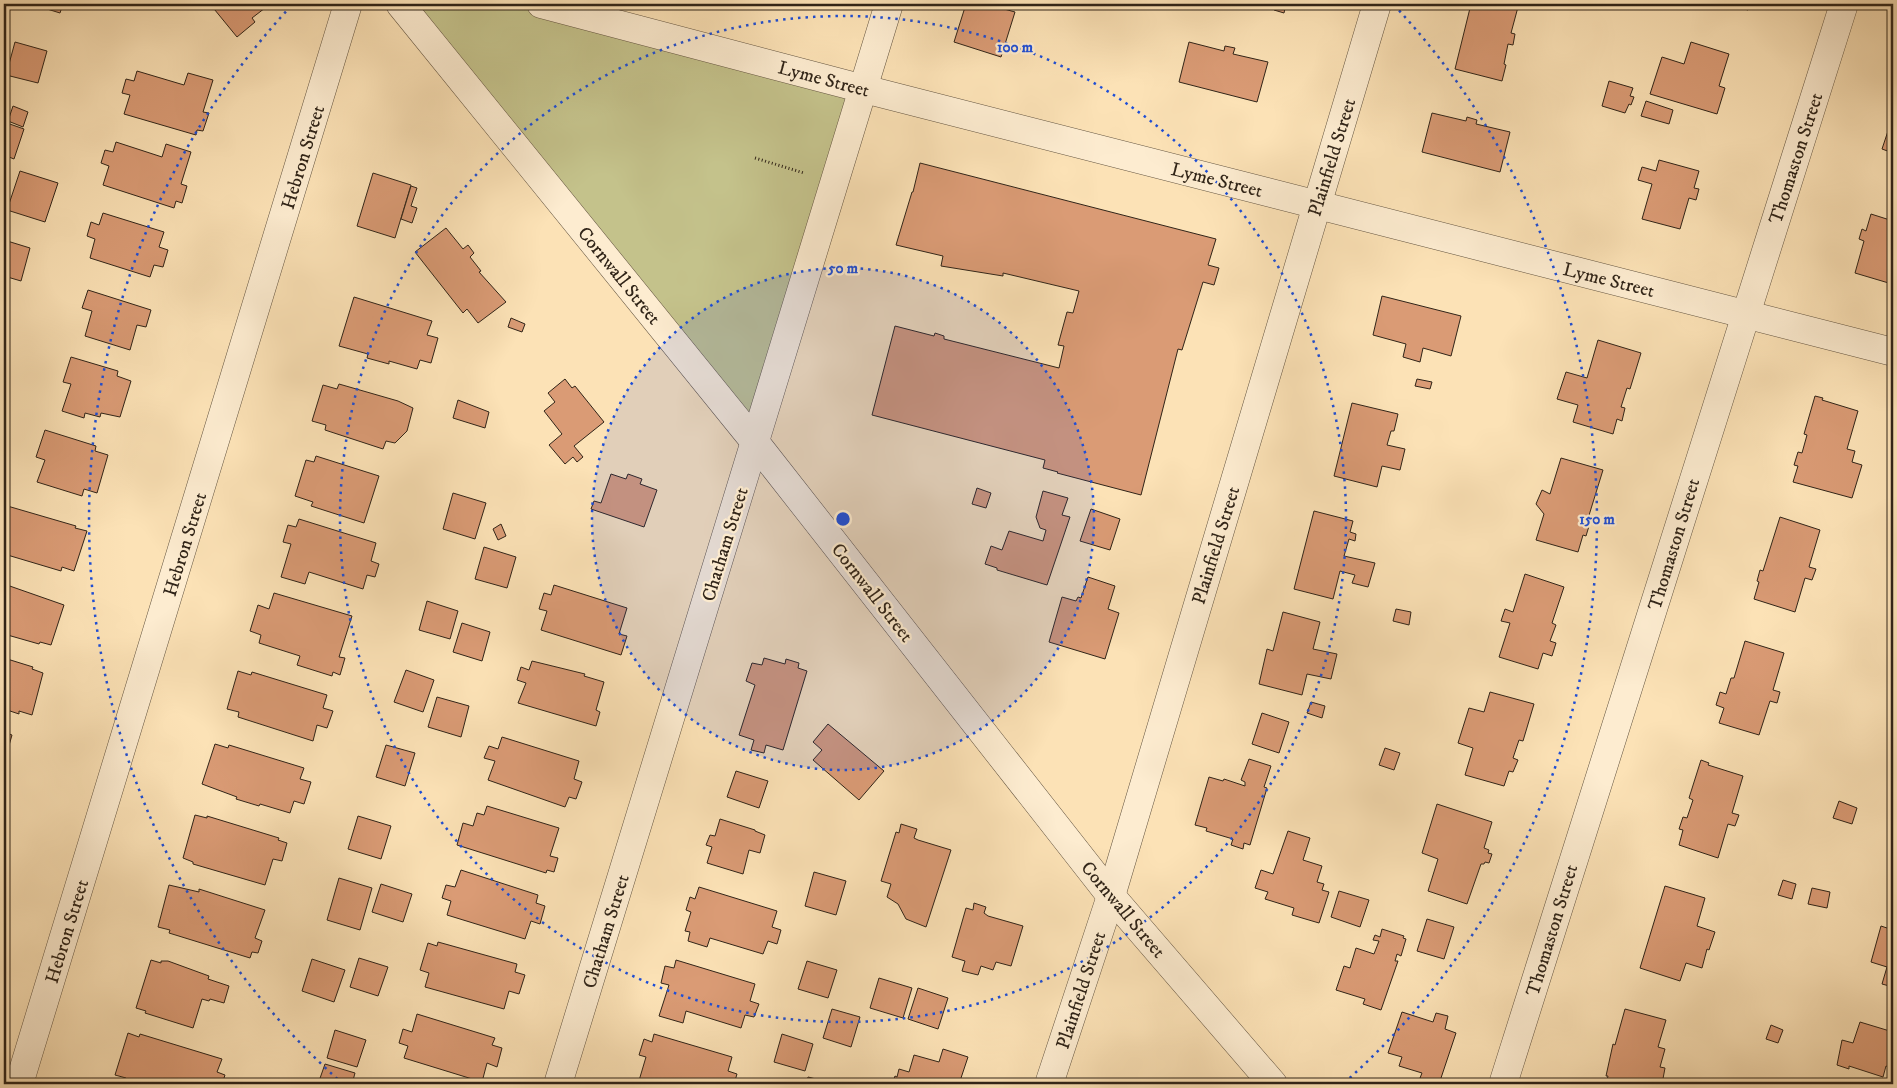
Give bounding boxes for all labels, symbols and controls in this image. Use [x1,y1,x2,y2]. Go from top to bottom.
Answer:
text: 100 m [997,38,1034,57]
street label: Lyme Street [775,56,872,103]
street label: Thomaston Street [1764,90,1828,227]
street label: Plainfield Street [1304,96,1361,219]
street label: Hebron Street [277,103,330,212]
street label: Lyme Street [1168,158,1265,203]
street label: Cornwall Street [572,222,665,330]
street label: Lyme Street [1560,258,1657,303]
text: 50 m [827,259,859,278]
street label: Thomaston Street [1643,476,1705,613]
street label: Plainfield Street [1188,484,1245,607]
street label: Chatham Street [697,485,754,604]
street label: Hebron Street [159,490,212,599]
centre of rings [834,510,852,528]
text: 150 m [1579,510,1615,529]
street label: Cornwall Street [826,539,918,647]
street label: Cornwall Street [1076,857,1170,963]
street label: Thomaston Street [1521,862,1583,999]
street label: Chatham Street [578,872,635,991]
street label: Hebron Street [41,877,94,986]
street label: Plainfield Street [1052,929,1111,1052]

